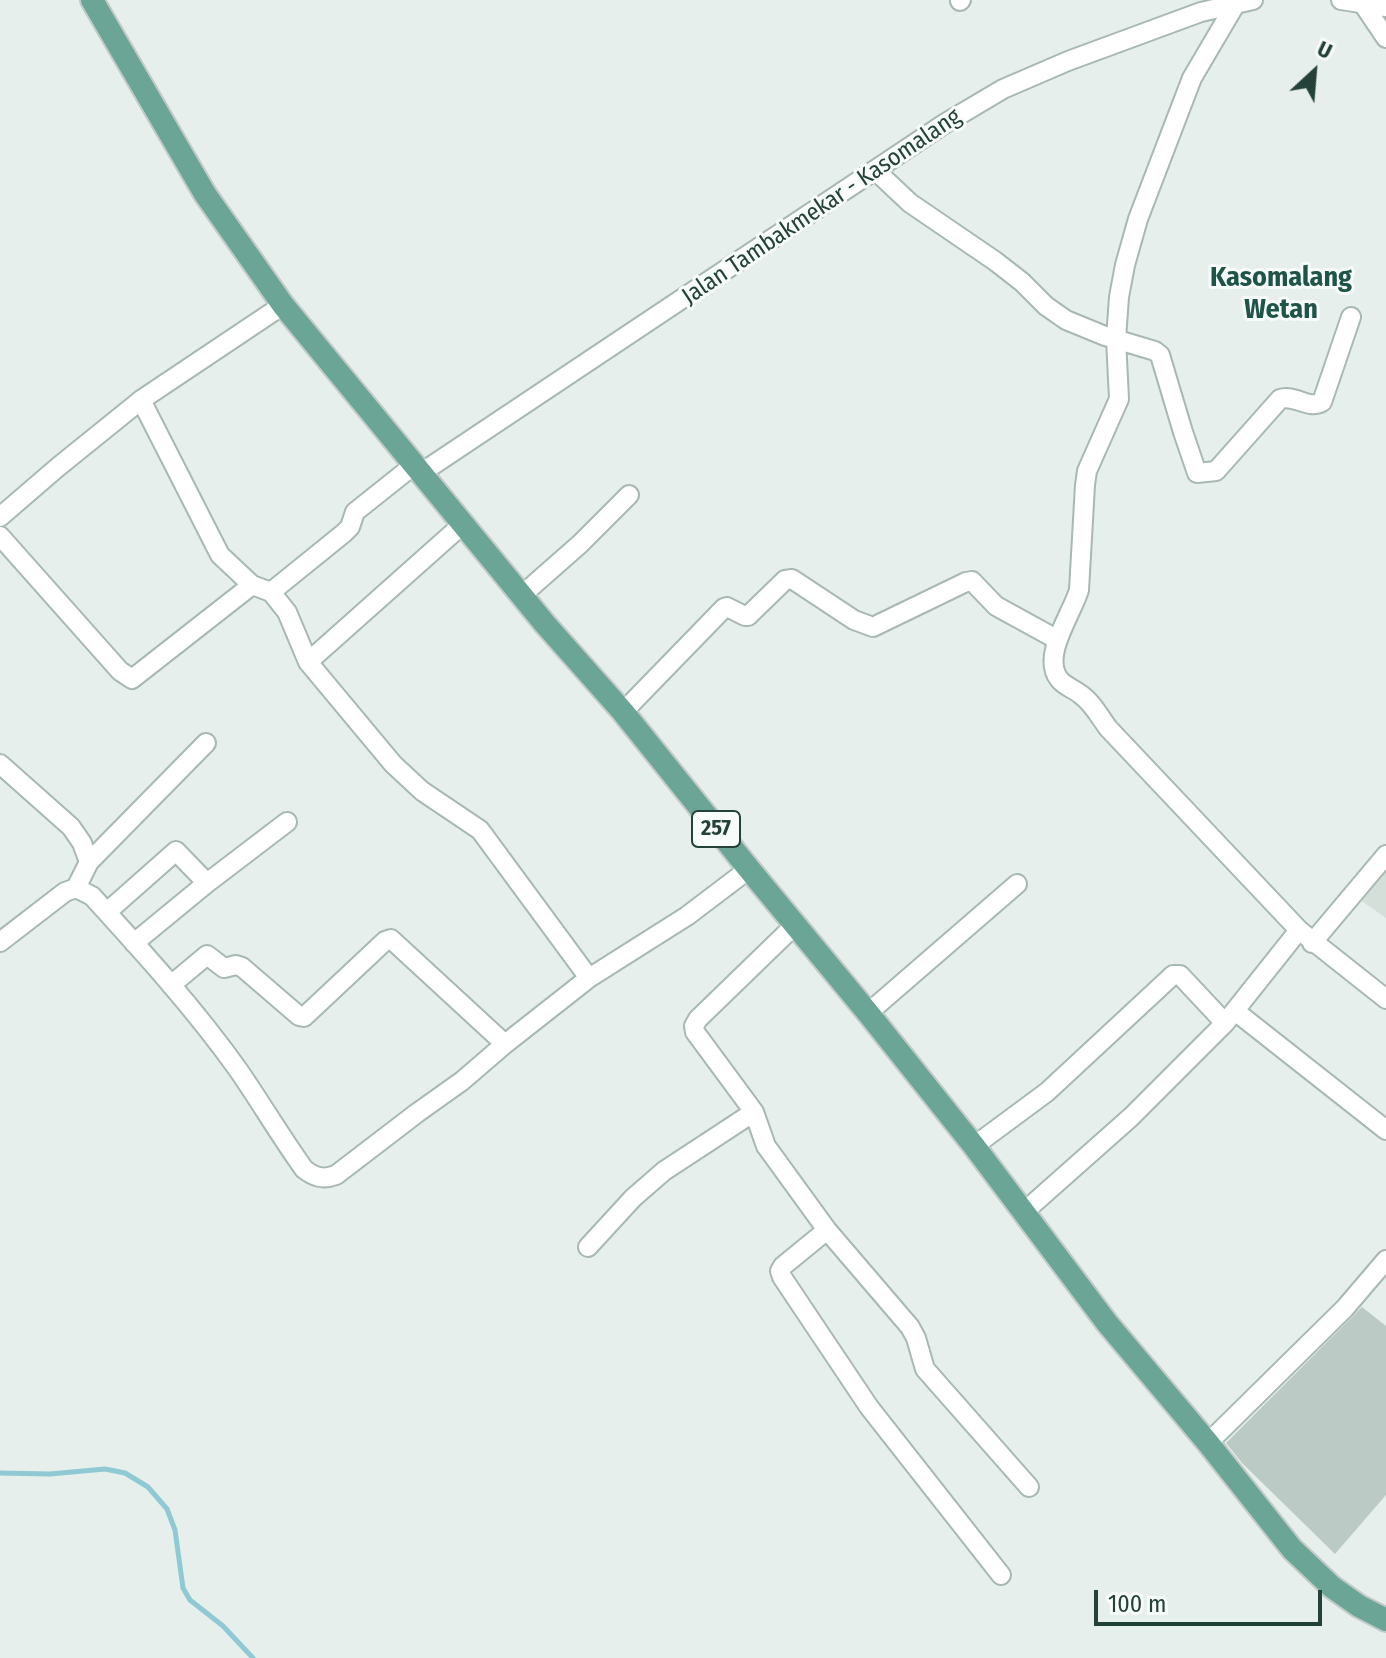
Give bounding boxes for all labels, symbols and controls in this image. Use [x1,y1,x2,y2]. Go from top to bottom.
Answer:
north arrow [1274,32,1354,112]
text: U [1313,35,1336,65]
street label: Jalan Tambakmekar - Kasomalang [677,103,967,311]
district label: Kasomalang Wetan [1210,261,1352,327]
road number: 257 [692,811,740,847]
scale bar [1098,1574,1326,1624]
text: 100 m [1108,1590,1166,1618]

